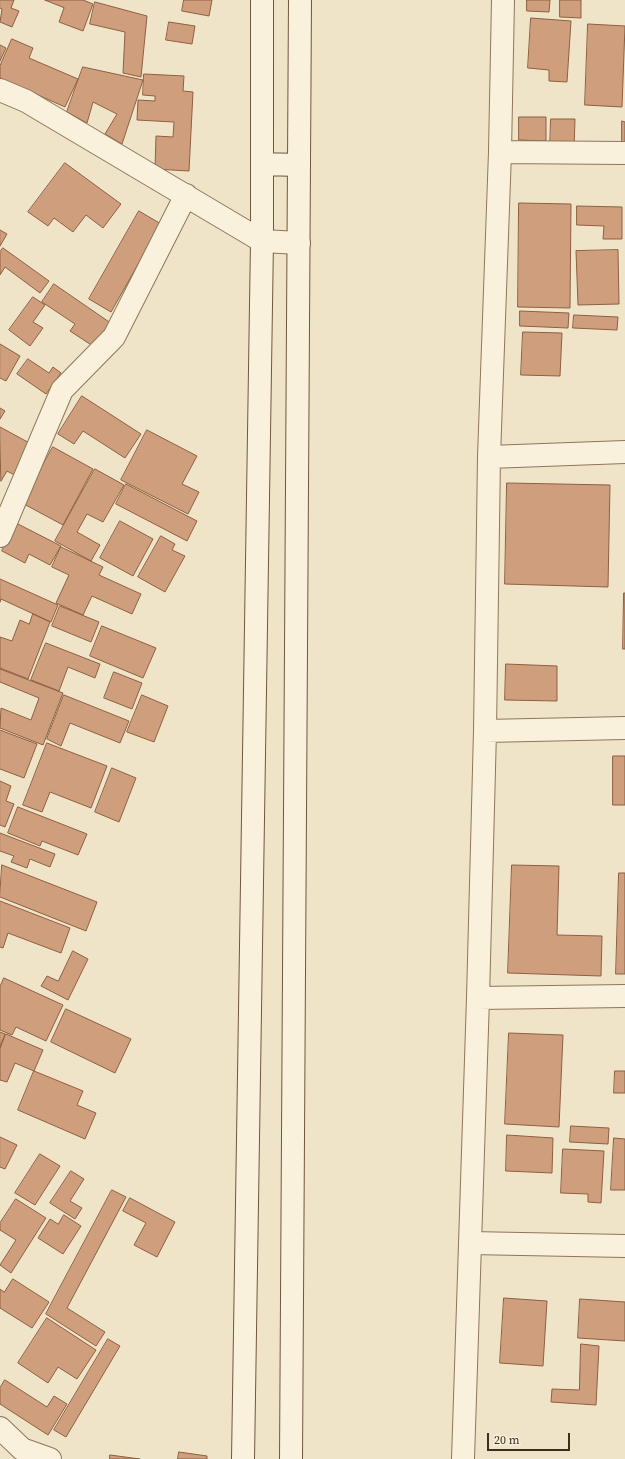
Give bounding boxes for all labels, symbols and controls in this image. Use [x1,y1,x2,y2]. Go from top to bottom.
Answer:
scale bar [489,1425,572,1451]
text: 20 m [494,1432,520,1448]

